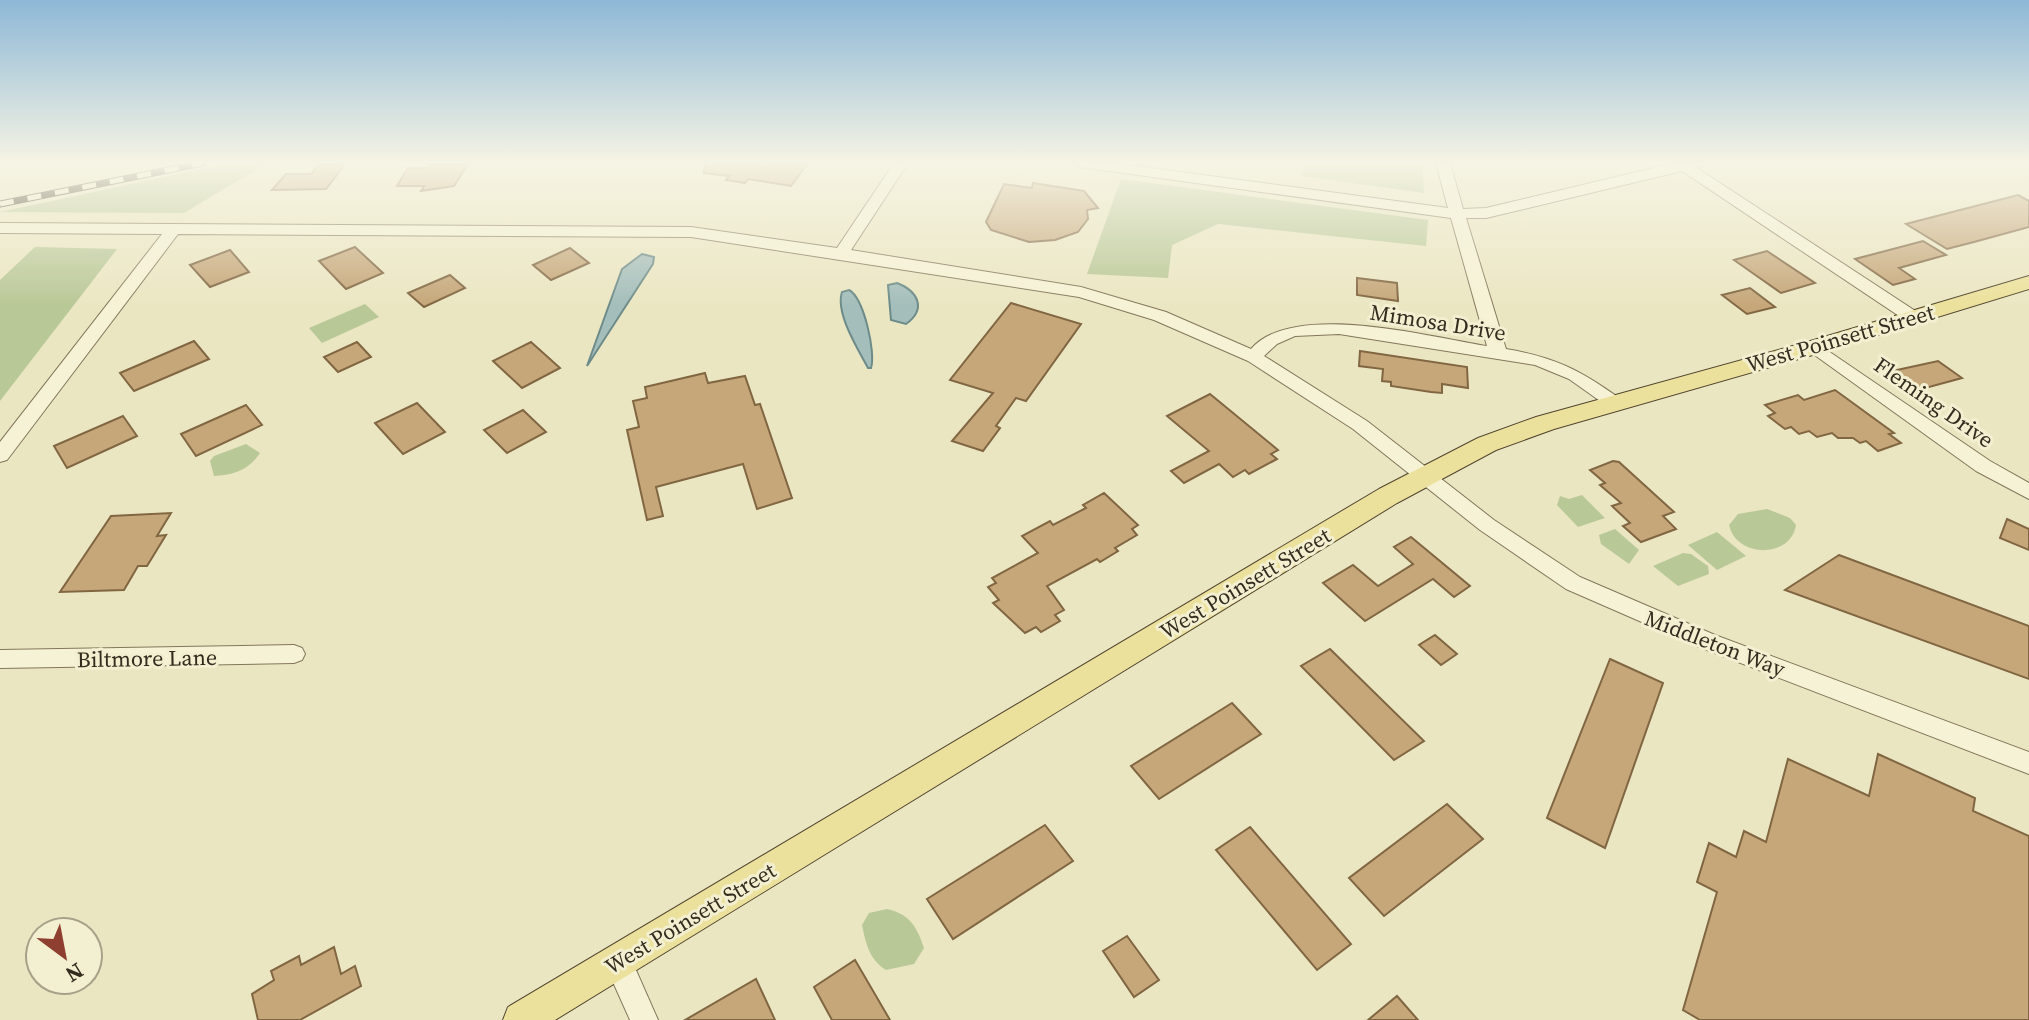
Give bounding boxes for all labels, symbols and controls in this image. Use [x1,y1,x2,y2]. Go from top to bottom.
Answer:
street label: Mimosa Drive [1368,296,1508,348]
street label: West Poinsett Street [1742,297,1938,379]
street label: Fleming Drive [1868,350,2000,454]
street label: West Poinsett Street [1154,520,1337,646]
street label: Middleton Way [1641,602,1790,684]
street label: Biltmore Lane [77,642,217,674]
street label: West Poinsett Street [599,855,782,981]
north arrow [24,916,104,996]
text: N [60,956,89,990]

